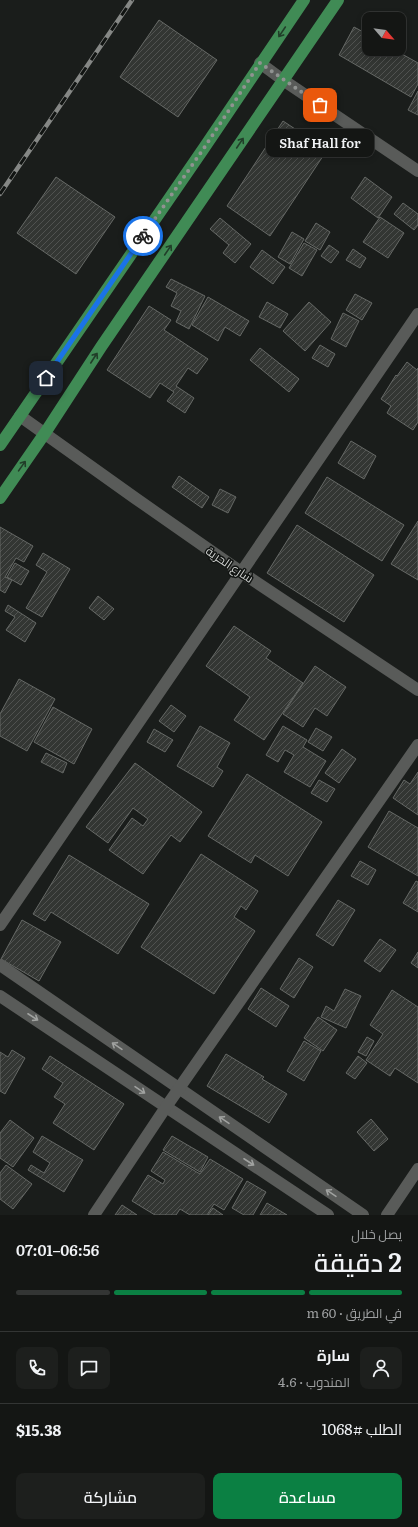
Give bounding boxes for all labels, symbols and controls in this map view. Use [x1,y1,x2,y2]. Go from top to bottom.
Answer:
north arrow [362,12,406,56]
map controls [362,12,406,56]
one-way arrow [278,26,286,37]
pin [303,88,337,122]
icon: bag [309,94,331,116]
callout: Shaf Hall for [266,129,374,157]
text: Shaf Hall for [279,133,361,152]
one-way arrow [236,138,244,149]
courier [123,216,163,256]
icon: bike [132,225,154,247]
one-way arrow [163,245,172,256]
one-way arrow [91,352,99,364]
pin [29,361,63,395]
icon: home [35,367,57,389]
one-way arrow [18,461,26,472]
street label: شارع الحرية [203,541,258,587]
one-way arrow [27,1013,38,1022]
one-way arrow [111,1042,122,1050]
one-way arrow [135,1086,146,1094]
one-way arrow [219,1116,230,1124]
one-way arrow [243,1158,255,1166]
one-way arrow [326,1189,337,1197]
text: يصل خلال [351,1224,402,1243]
text: 06:56–07:01 [16,1238,99,1261]
text: 2 دقيقة [314,1241,402,1280]
text: في الطريق · 60 m [306,1303,402,1322]
text: سارة [317,1343,350,1366]
button: phone [16,1347,58,1389]
button: chat [68,1347,110,1389]
button: person [360,1347,402,1389]
text: المندوب · 4.6 [278,1372,350,1391]
text: الطلب #1068 [322,1417,402,1440]
text: $15.38 [16,1418,61,1441]
button: مشاركة [16,1473,205,1519]
button: مساعدة [213,1473,402,1519]

